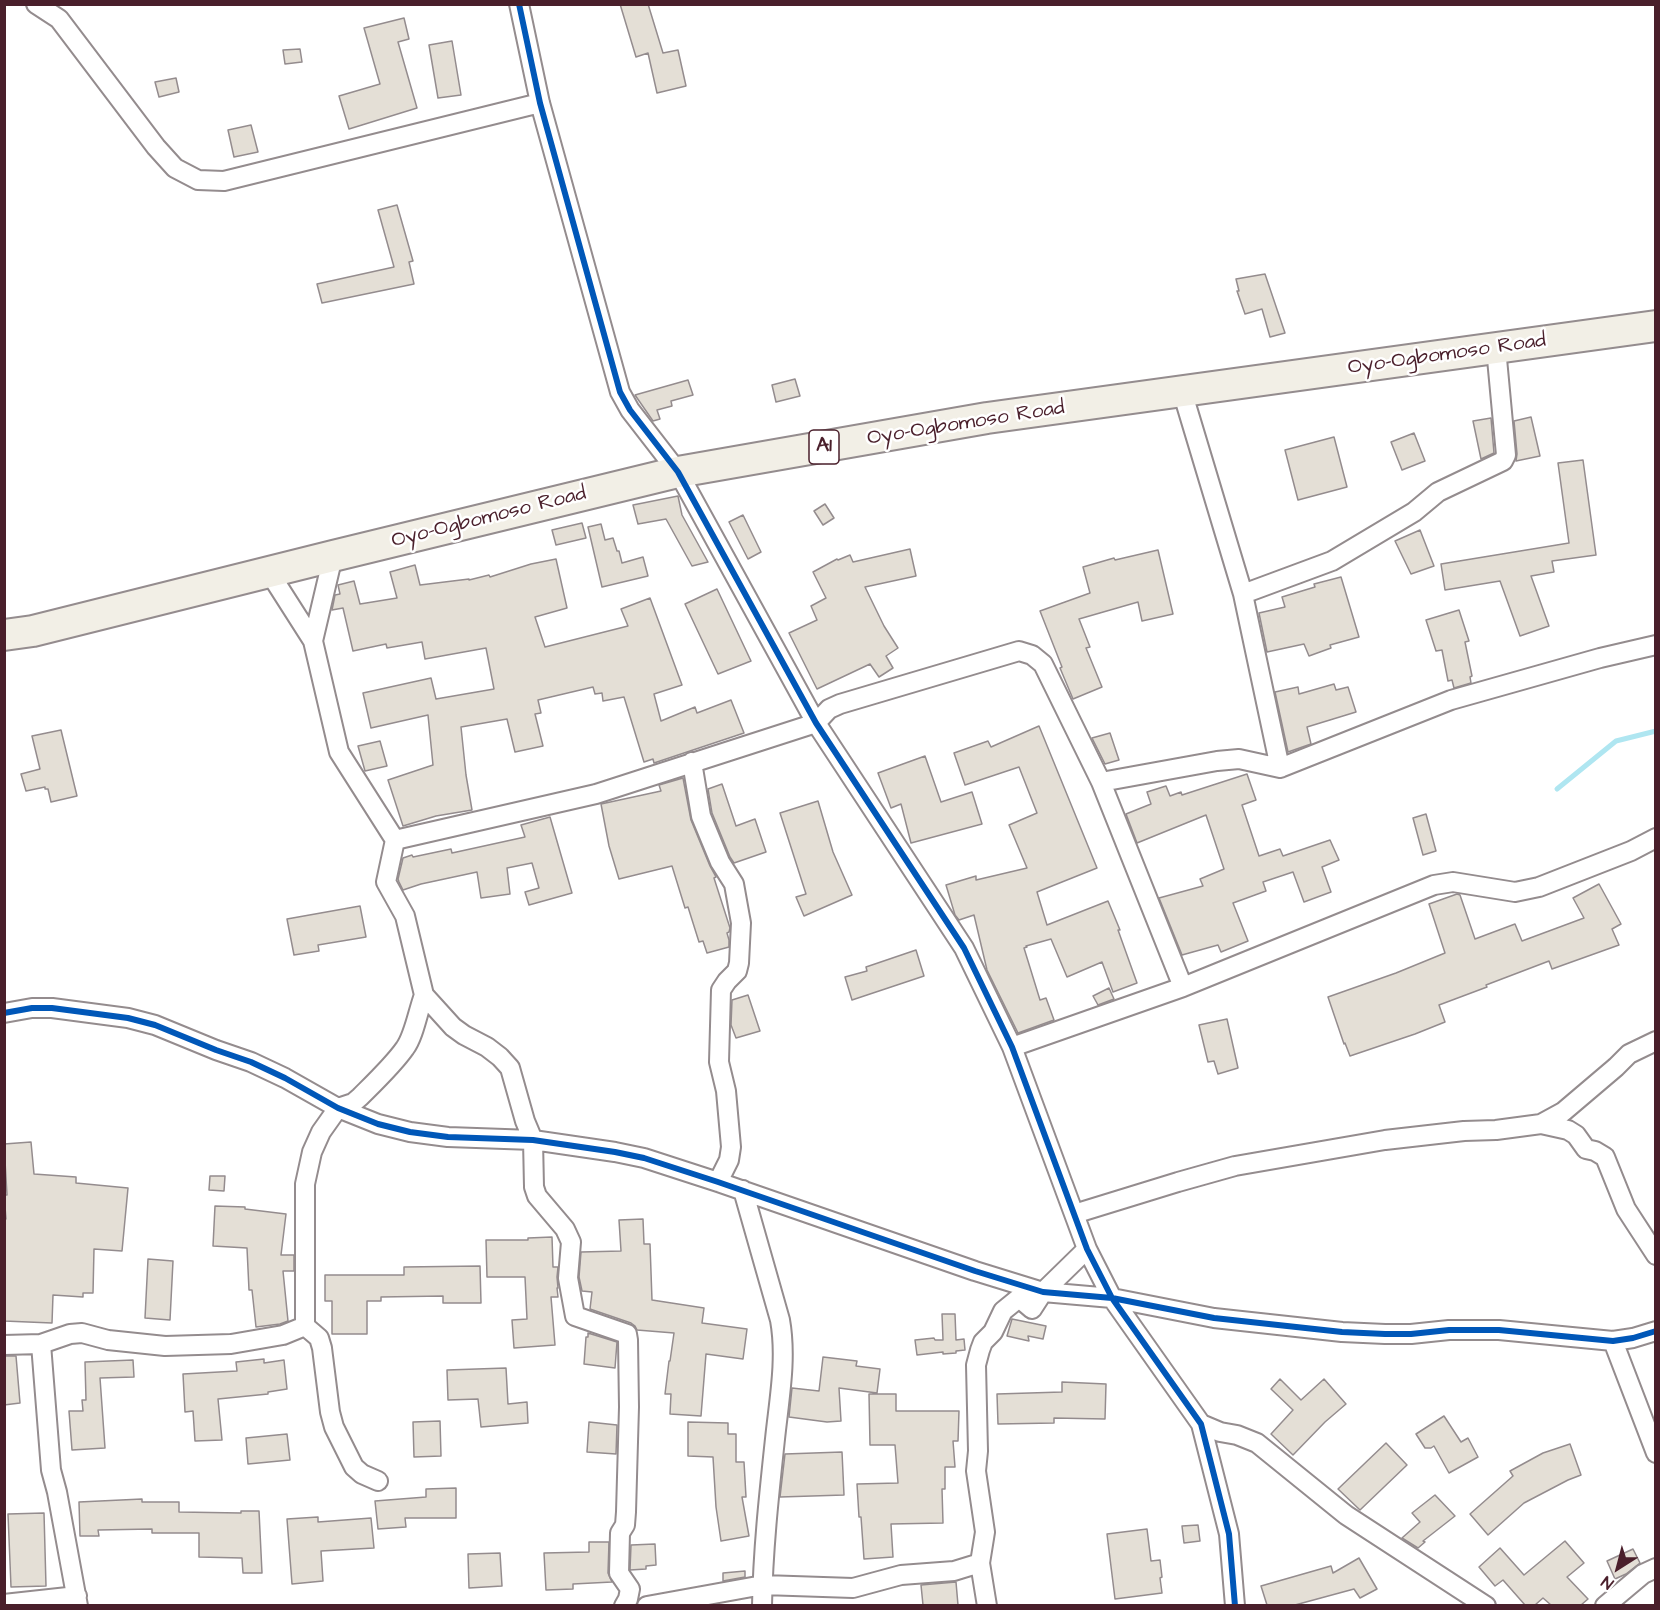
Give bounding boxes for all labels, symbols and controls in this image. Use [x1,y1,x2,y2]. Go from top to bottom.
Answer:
street label: Oyo-Ogbomoso Road [1346,329,1548,381]
street label: Oyo-Ogbomoso Road [865,396,1067,452]
road number: A1 [809,430,839,464]
street label: Oyo-Ogbomoso Road [389,482,589,554]
north arrow [1588,1538,1648,1598]
text: N [1597,1571,1618,1594]

